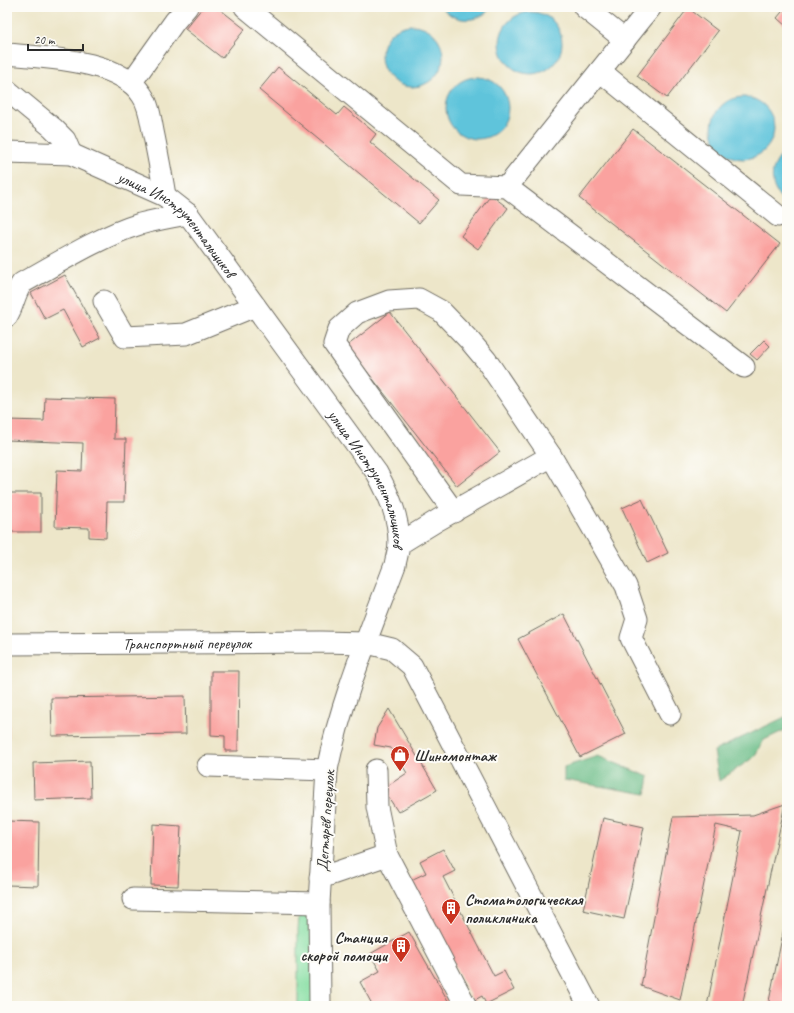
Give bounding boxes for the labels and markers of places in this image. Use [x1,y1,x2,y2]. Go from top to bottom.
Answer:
shop icon: Шиномонтаж [389,744,411,772]
place label: Шиномонтаж [414,746,498,766]
place label: Стоматологическая поликлиника [465,890,584,928]
building icon: Стоматологическая поликлиника [440,897,462,925]
place label: Станция скорой помощи [300,928,389,966]
building icon: Станция скорой помощи [390,935,412,963]

